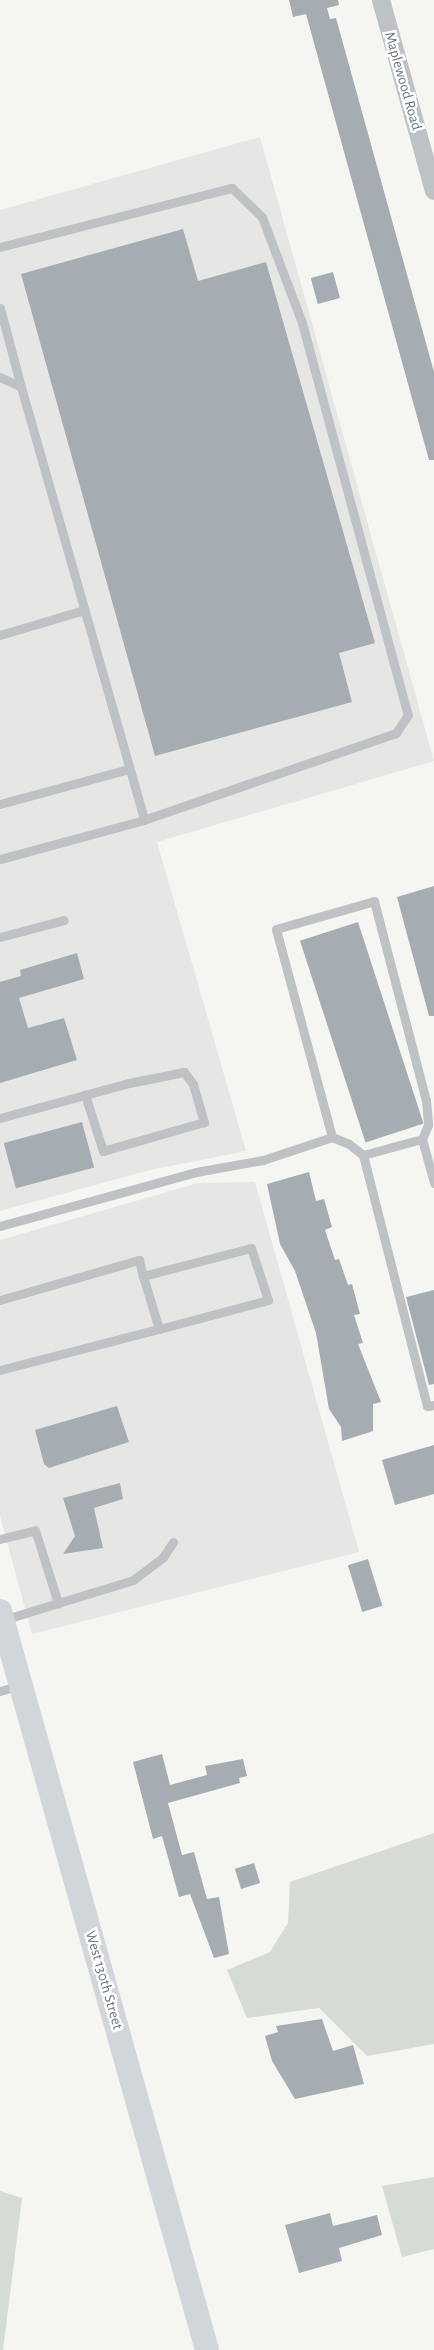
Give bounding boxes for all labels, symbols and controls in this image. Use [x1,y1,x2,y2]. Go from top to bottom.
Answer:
street label: Maplewood Road [380,30,426,132]
street label: West 130th Street [81,1928,127,2032]

